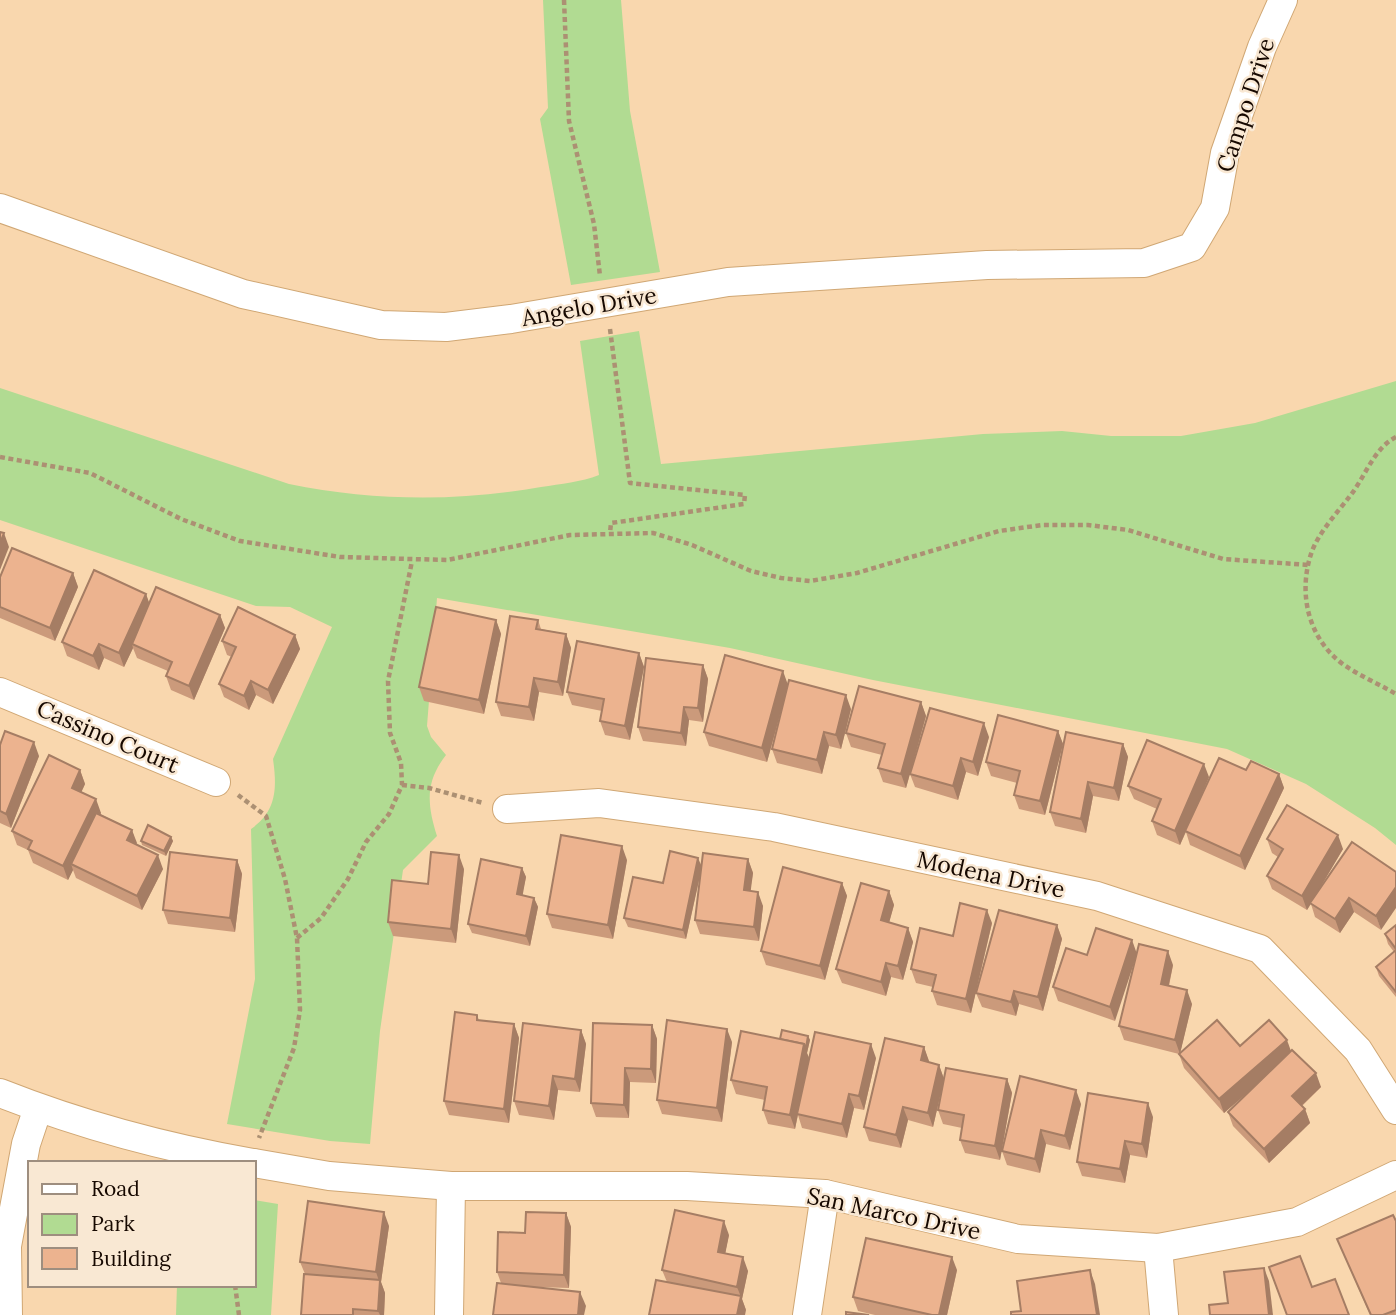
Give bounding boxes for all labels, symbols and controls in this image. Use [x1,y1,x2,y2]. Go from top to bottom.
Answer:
street label: Campo Drive [1210,34,1280,176]
street label: Angelo Drive [518,280,659,332]
street label: Cassino Court [33,693,183,779]
street label: Modena Drive [915,844,1067,904]
legend [28,1161,256,1287]
text: Road [91,1175,140,1202]
street label: San Marco Drive [804,1180,984,1246]
text: Park [91,1210,135,1237]
text: Building [91,1245,171,1272]

